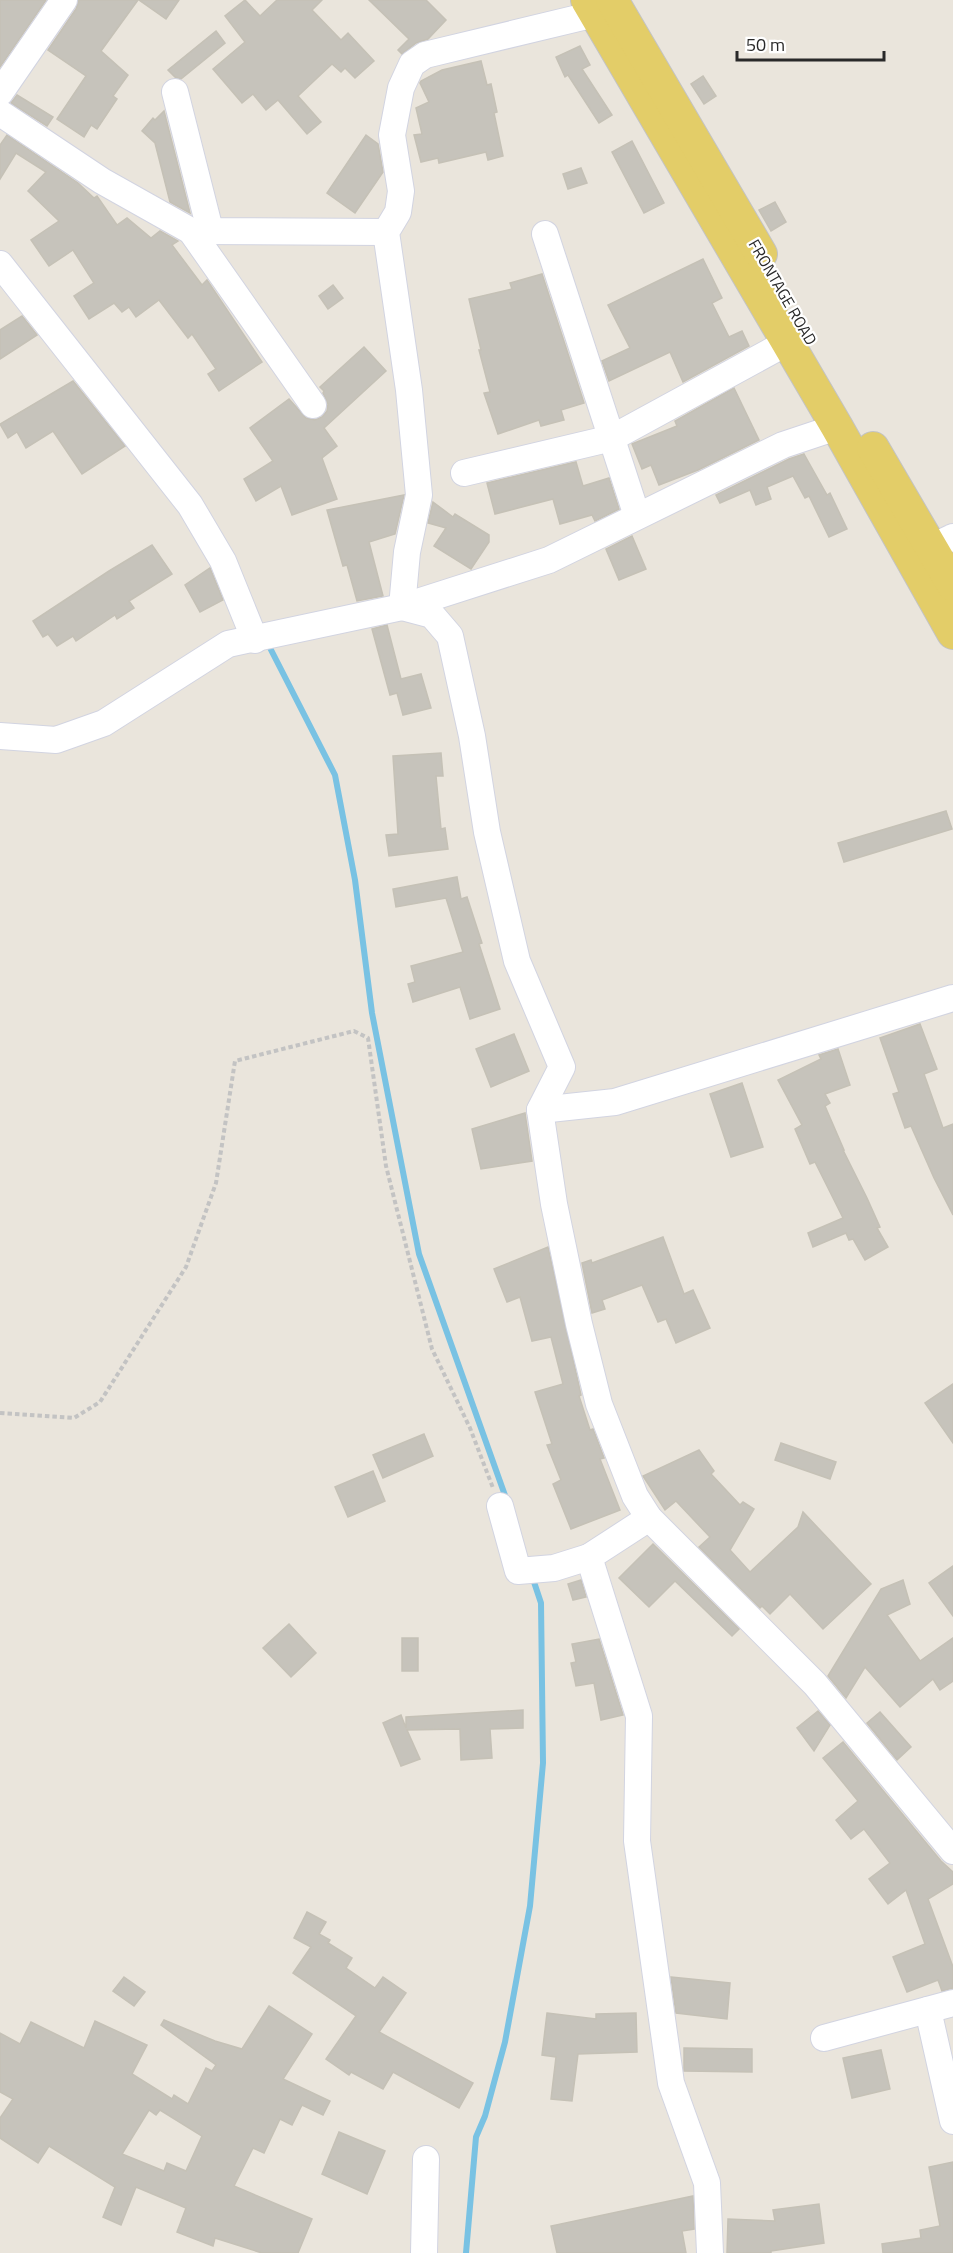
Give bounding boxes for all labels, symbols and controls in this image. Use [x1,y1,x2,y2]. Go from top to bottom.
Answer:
scale bar [737,24,884,62]
text: 50 m [746,31,785,58]
street label: FRONTAGE ROAD [743,234,823,350]

